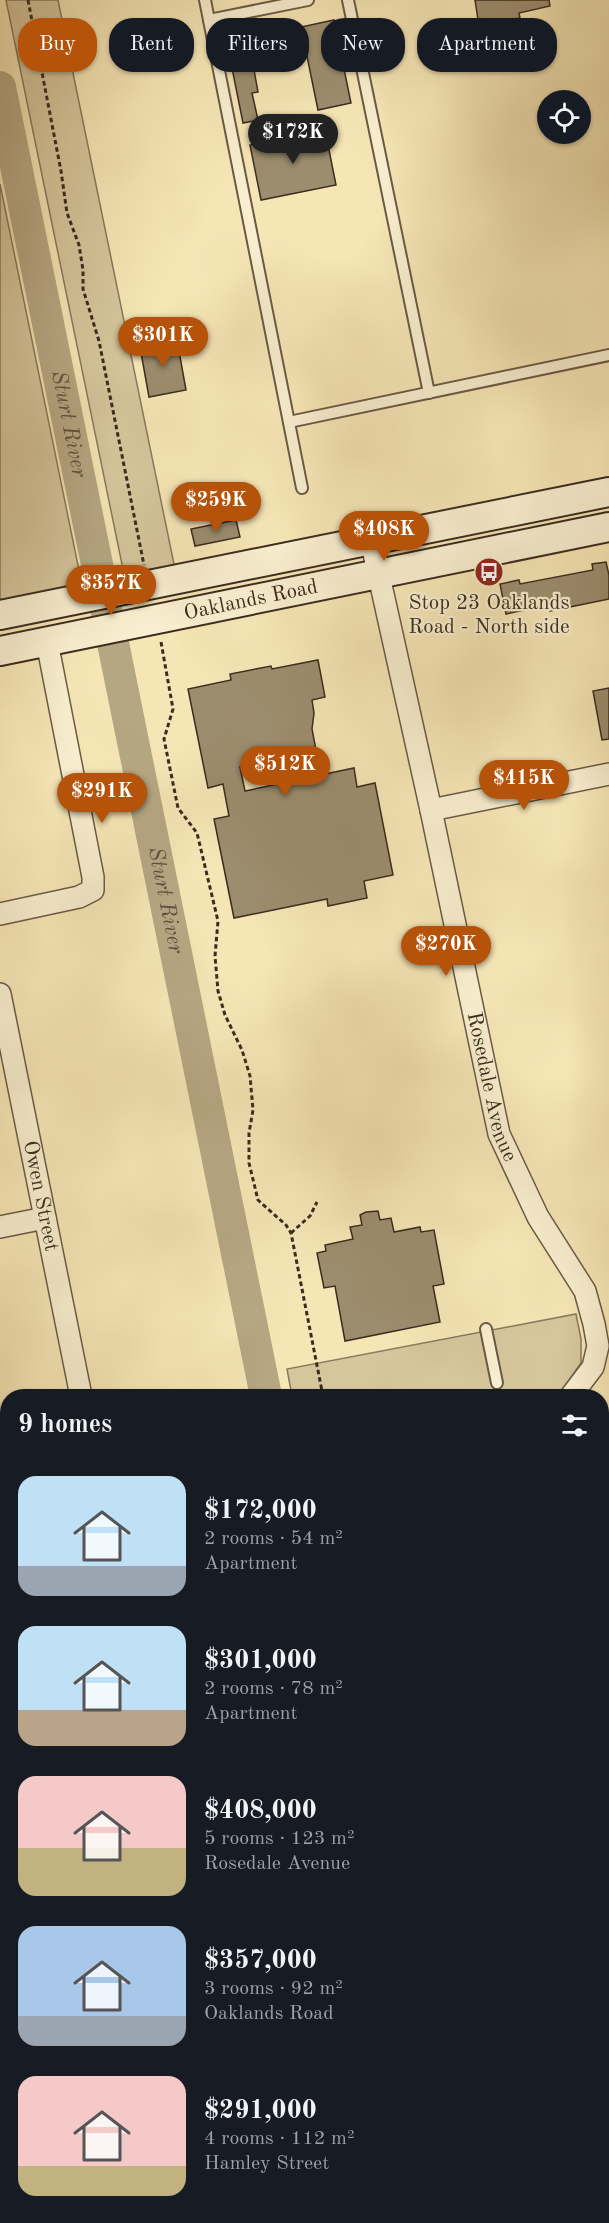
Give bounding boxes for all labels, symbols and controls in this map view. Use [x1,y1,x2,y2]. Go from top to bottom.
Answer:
chip: Buy [18,18,97,72]
chip: Rent [109,18,194,72]
chip: Filters [206,18,309,72]
chip: New [321,18,405,72]
chip: Apartment [417,18,557,72]
map controls [537,90,591,144]
button: locate [537,90,591,144]
pin: $172K [251,114,335,165]
text: $172K [262,123,324,143]
pin: $301K [121,317,205,368]
text: $301K [132,326,194,346]
water label: Sturt River [47,369,90,480]
pin: $259K [174,482,258,533]
text: $259K [185,491,247,511]
pin: $408K [342,511,426,562]
text: $408K [353,520,415,540]
bus stop icon: Stop 23 Oaklands Road - North side [473,556,505,588]
pin: $357K [69,565,153,616]
text: $357K [80,574,142,594]
street label: Oaklands Road [182,576,320,624]
place label: Stop 23 Oaklands Road - North side [408,593,570,638]
pin: $512K [243,746,327,797]
text: $512K [254,755,316,775]
pin: $415K [482,760,566,811]
text: $415K [493,769,555,789]
pin: $291K [60,773,144,824]
text: $291K [71,782,133,802]
water label: Sturt River [144,845,187,956]
pin: $270K [404,926,488,977]
text: $270K [415,935,477,955]
street label: Rosedale Avenue [463,1010,521,1165]
street label: Owen Street [19,1139,62,1253]
icon: filters [558,1409,591,1442]
text: 9 homes [18,1412,112,1438]
text: $172,000 [204,1498,317,1524]
icon: home [66,1500,138,1572]
text: 2 rooms · 54 m² [204,1529,343,1549]
text: Apartment [204,1554,298,1574]
text: $301,000 [204,1648,317,1674]
icon: home [66,1650,138,1722]
text: 2 rooms · 78 m² [204,1679,343,1699]
text: Apartment [204,1704,298,1724]
text: $408,000 [204,1798,317,1824]
icon: home [66,1800,138,1872]
text: 5 rooms · 123 m² [204,1829,354,1849]
text: Rosedale Avenue [204,1854,350,1874]
text: $357,000 [204,1948,317,1974]
icon: home [66,1950,138,2022]
text: 3 rooms · 92 m² [204,1979,343,1999]
text: Oaklands Road [204,2004,334,2024]
text: $291,000 [204,2098,317,2124]
icon: home [66,2100,138,2172]
text: 4 rooms · 112 m² [204,2129,354,2149]
text: Hamley Street [204,2154,329,2174]

